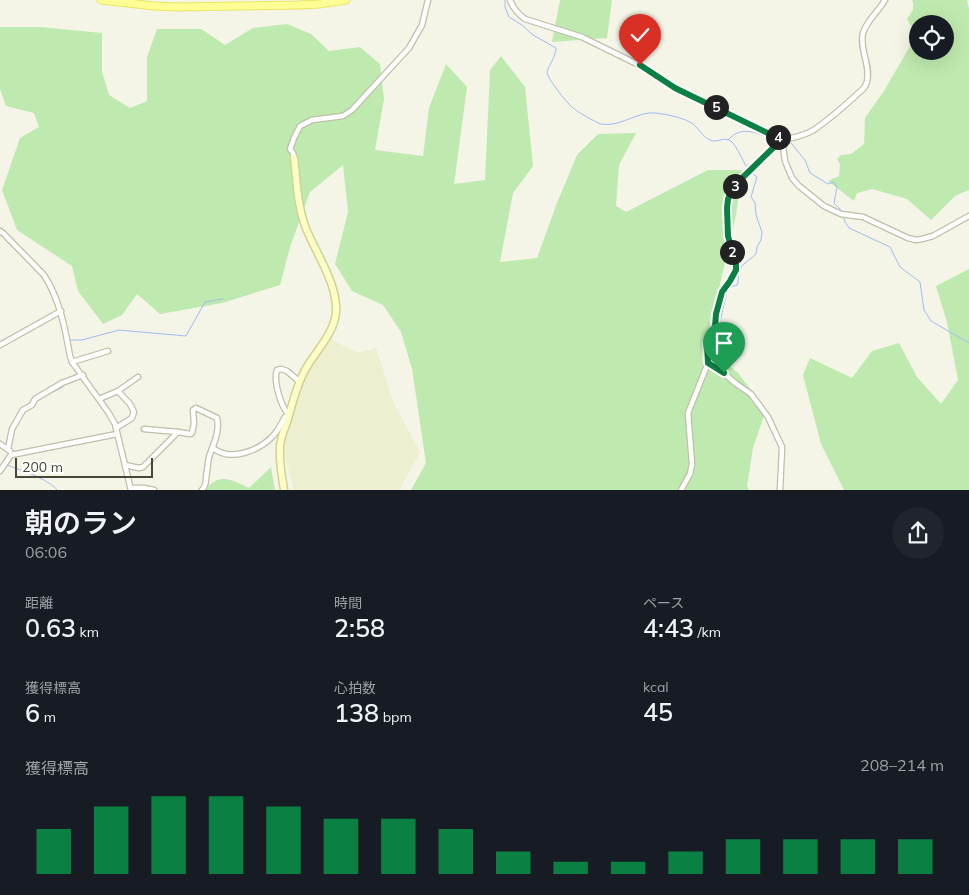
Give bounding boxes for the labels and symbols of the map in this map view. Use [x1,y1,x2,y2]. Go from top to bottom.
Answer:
pin [619,14,661,65]
pin: 5 [704,94,728,120]
pin: 4 [766,124,790,150]
pin: 3 [722,174,748,198]
pin: 2 [720,240,744,264]
pin [703,322,745,373]
scale bar [15,455,152,478]

